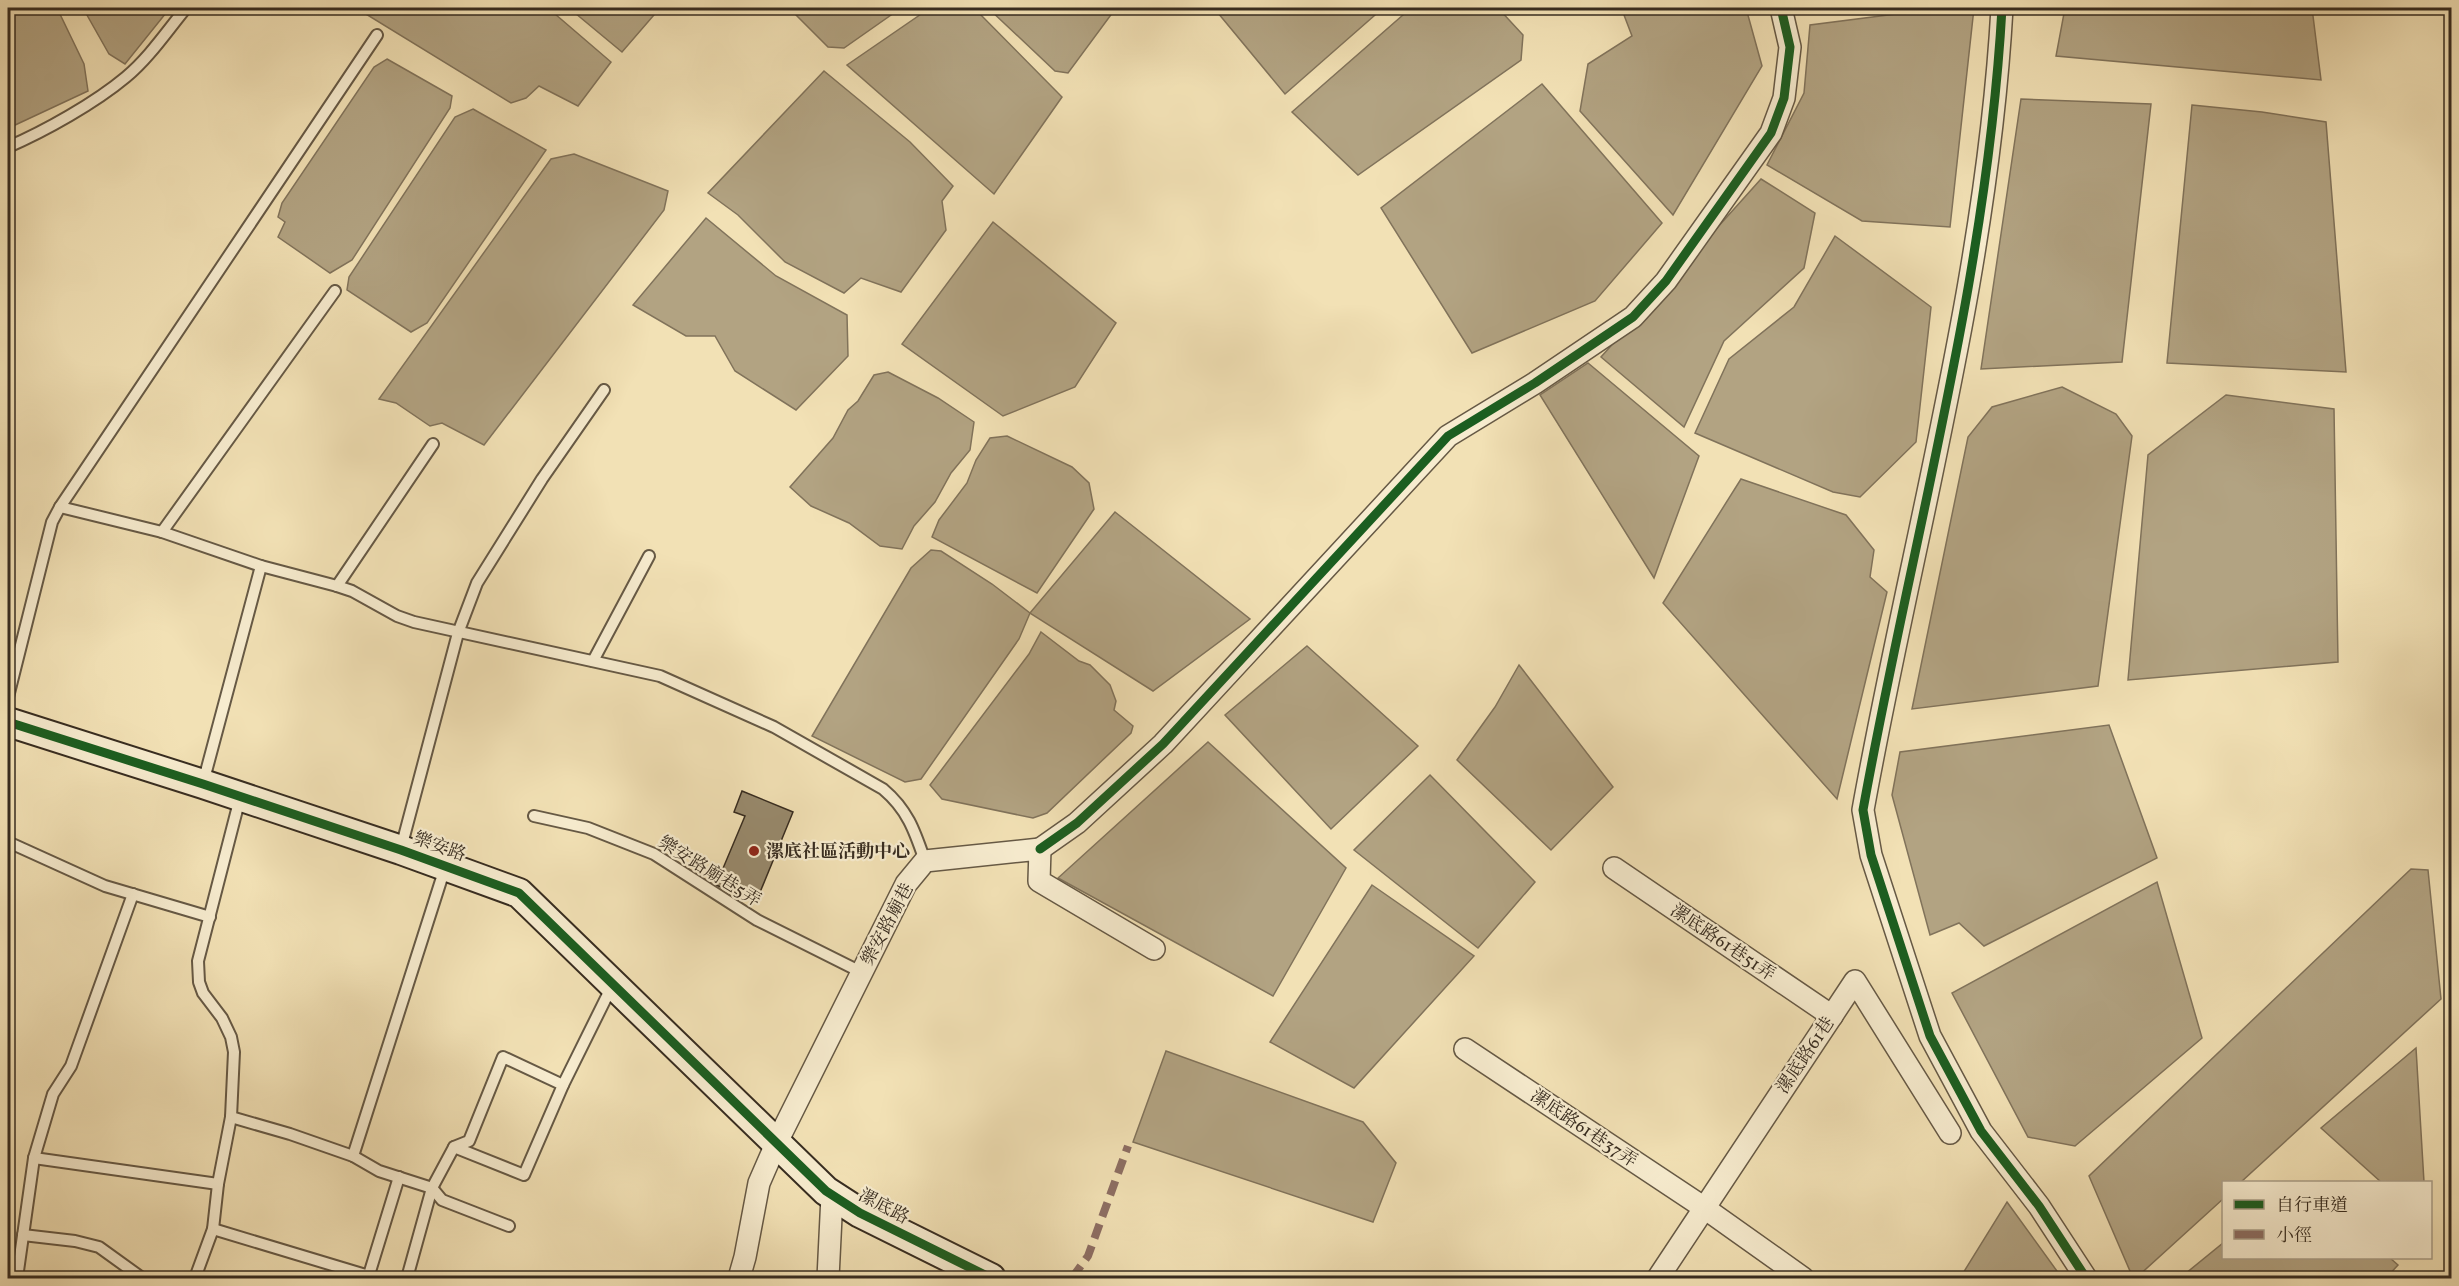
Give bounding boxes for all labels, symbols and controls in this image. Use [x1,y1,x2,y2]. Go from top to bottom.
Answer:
street label: 樂安路 [410,826,469,868]
street label: 樂安路廟巷5弄 [653,831,765,914]
place label: 漯底社區活動中心 [766,840,910,865]
marker: 漯底社區活動中心 [747,844,761,858]
street label: 樂安路廟巷 [856,879,920,970]
street label: 漯底路61巷51弄 [1665,899,1780,988]
street label: 漯底路61巷 [1771,1012,1841,1099]
street label: 漯底路61巷37弄 [1525,1084,1642,1174]
legend [2222,1181,2432,1259]
street label: 漯底路 [854,1184,913,1231]
text: 自行車道 [2276,1194,2348,1219]
text: 小徑 [2276,1224,2312,1249]

